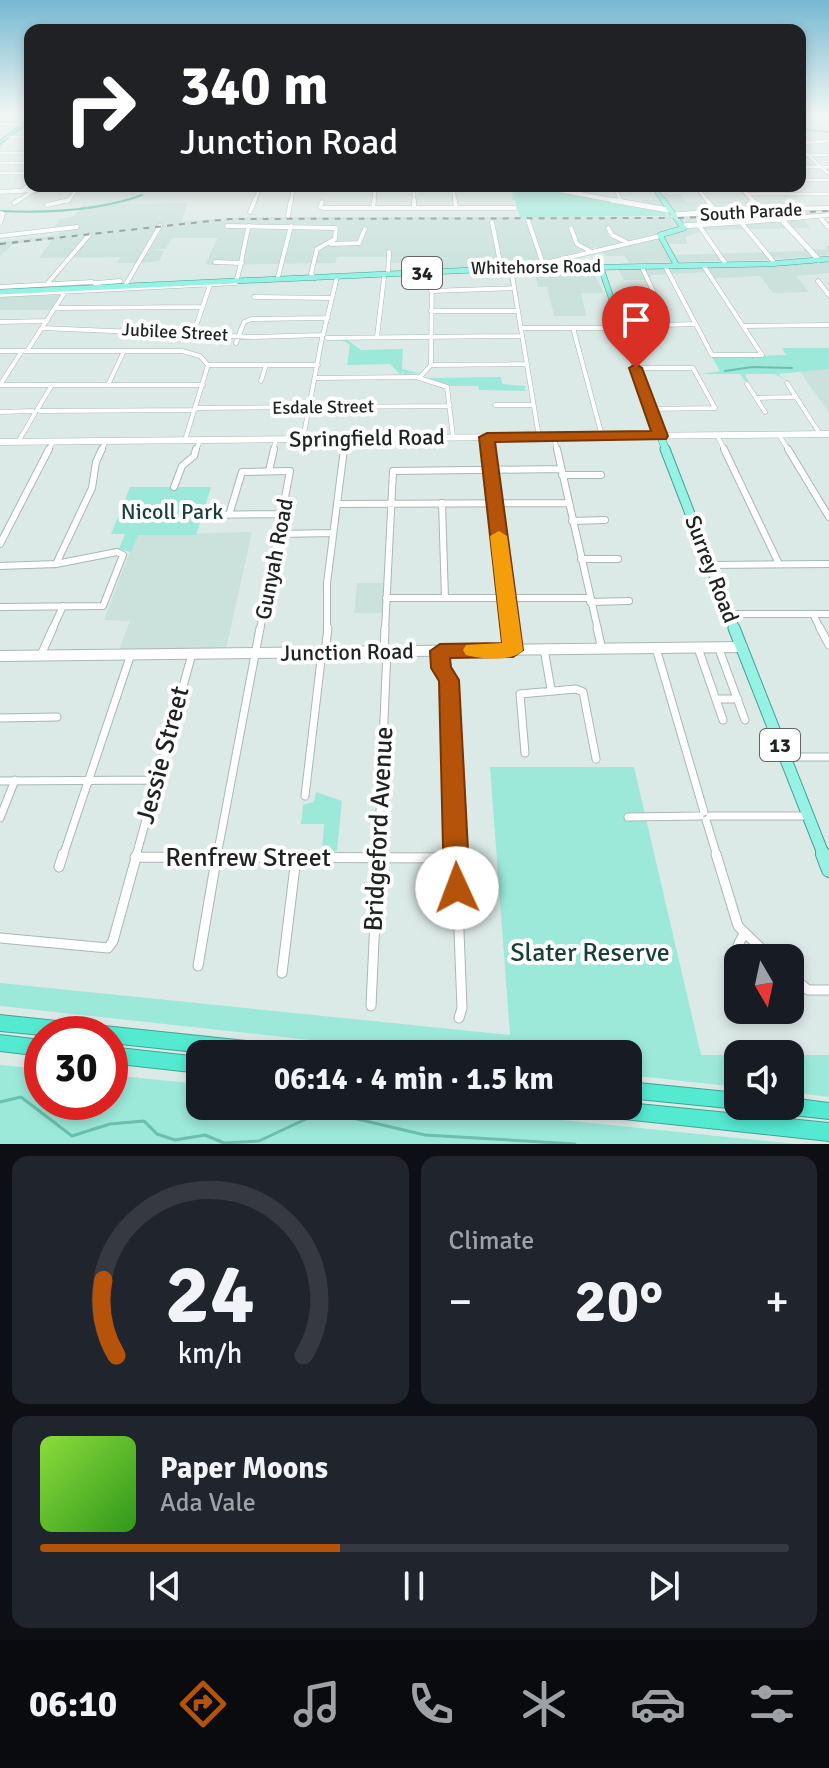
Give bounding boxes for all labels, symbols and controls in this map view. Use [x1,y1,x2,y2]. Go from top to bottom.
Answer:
text: 340 m [180,51,328,120]
icon: right [48,56,152,160]
text: Junction Road [180,120,398,165]
street label: South Parade [699,198,803,226]
street label: Whitehorse Road [471,255,601,279]
road number: 34 [402,257,442,289]
pin [602,286,670,368]
icon: arrive [614,298,658,342]
street label: Jubilee Street [121,318,229,346]
street label: Esdale Street [272,395,374,419]
street label: Springfield Road [289,423,445,453]
street label: Gunyah Road [249,496,299,622]
park label: Nicoll Park [121,498,223,525]
street label: Surrey Road [679,511,745,627]
street label: Junction Road [280,637,414,667]
street label: Jessie Street [129,683,197,827]
street label: Bridgeford Avenue [358,726,400,932]
road number: 13 [760,729,800,761]
street label: Renfrew Street [165,842,331,874]
position arrow [415,846,499,930]
park label: Slater Reserve [510,937,670,969]
north arrow [724,944,804,1024]
map controls [724,944,804,1120]
speed limit sign: 30 [24,1016,128,1120]
button: sound [724,1040,804,1120]
text: 06:14 · 4 min · 1.5 km [274,1061,554,1098]
text: Climate [449,1225,534,1257]
text: 24 [165,1244,255,1346]
text: 20° [574,1265,663,1339]
text: − [449,1275,472,1329]
text: + [765,1275,789,1329]
text: km/h [178,1336,243,1371]
text: Paper Moons [160,1450,328,1487]
text: Ada Vale [160,1487,256,1519]
icon: previous [143,1564,187,1608]
icon: pause [392,1564,436,1608]
icon: next [642,1564,686,1608]
icon: directions [175,1676,231,1732]
icon: music [289,1676,345,1732]
icon: phone [403,1676,459,1732]
icon: climate [516,1676,572,1732]
icon: car [630,1676,686,1732]
icon: filters [744,1676,800,1732]
text: 06:10 [29,1682,117,1727]

